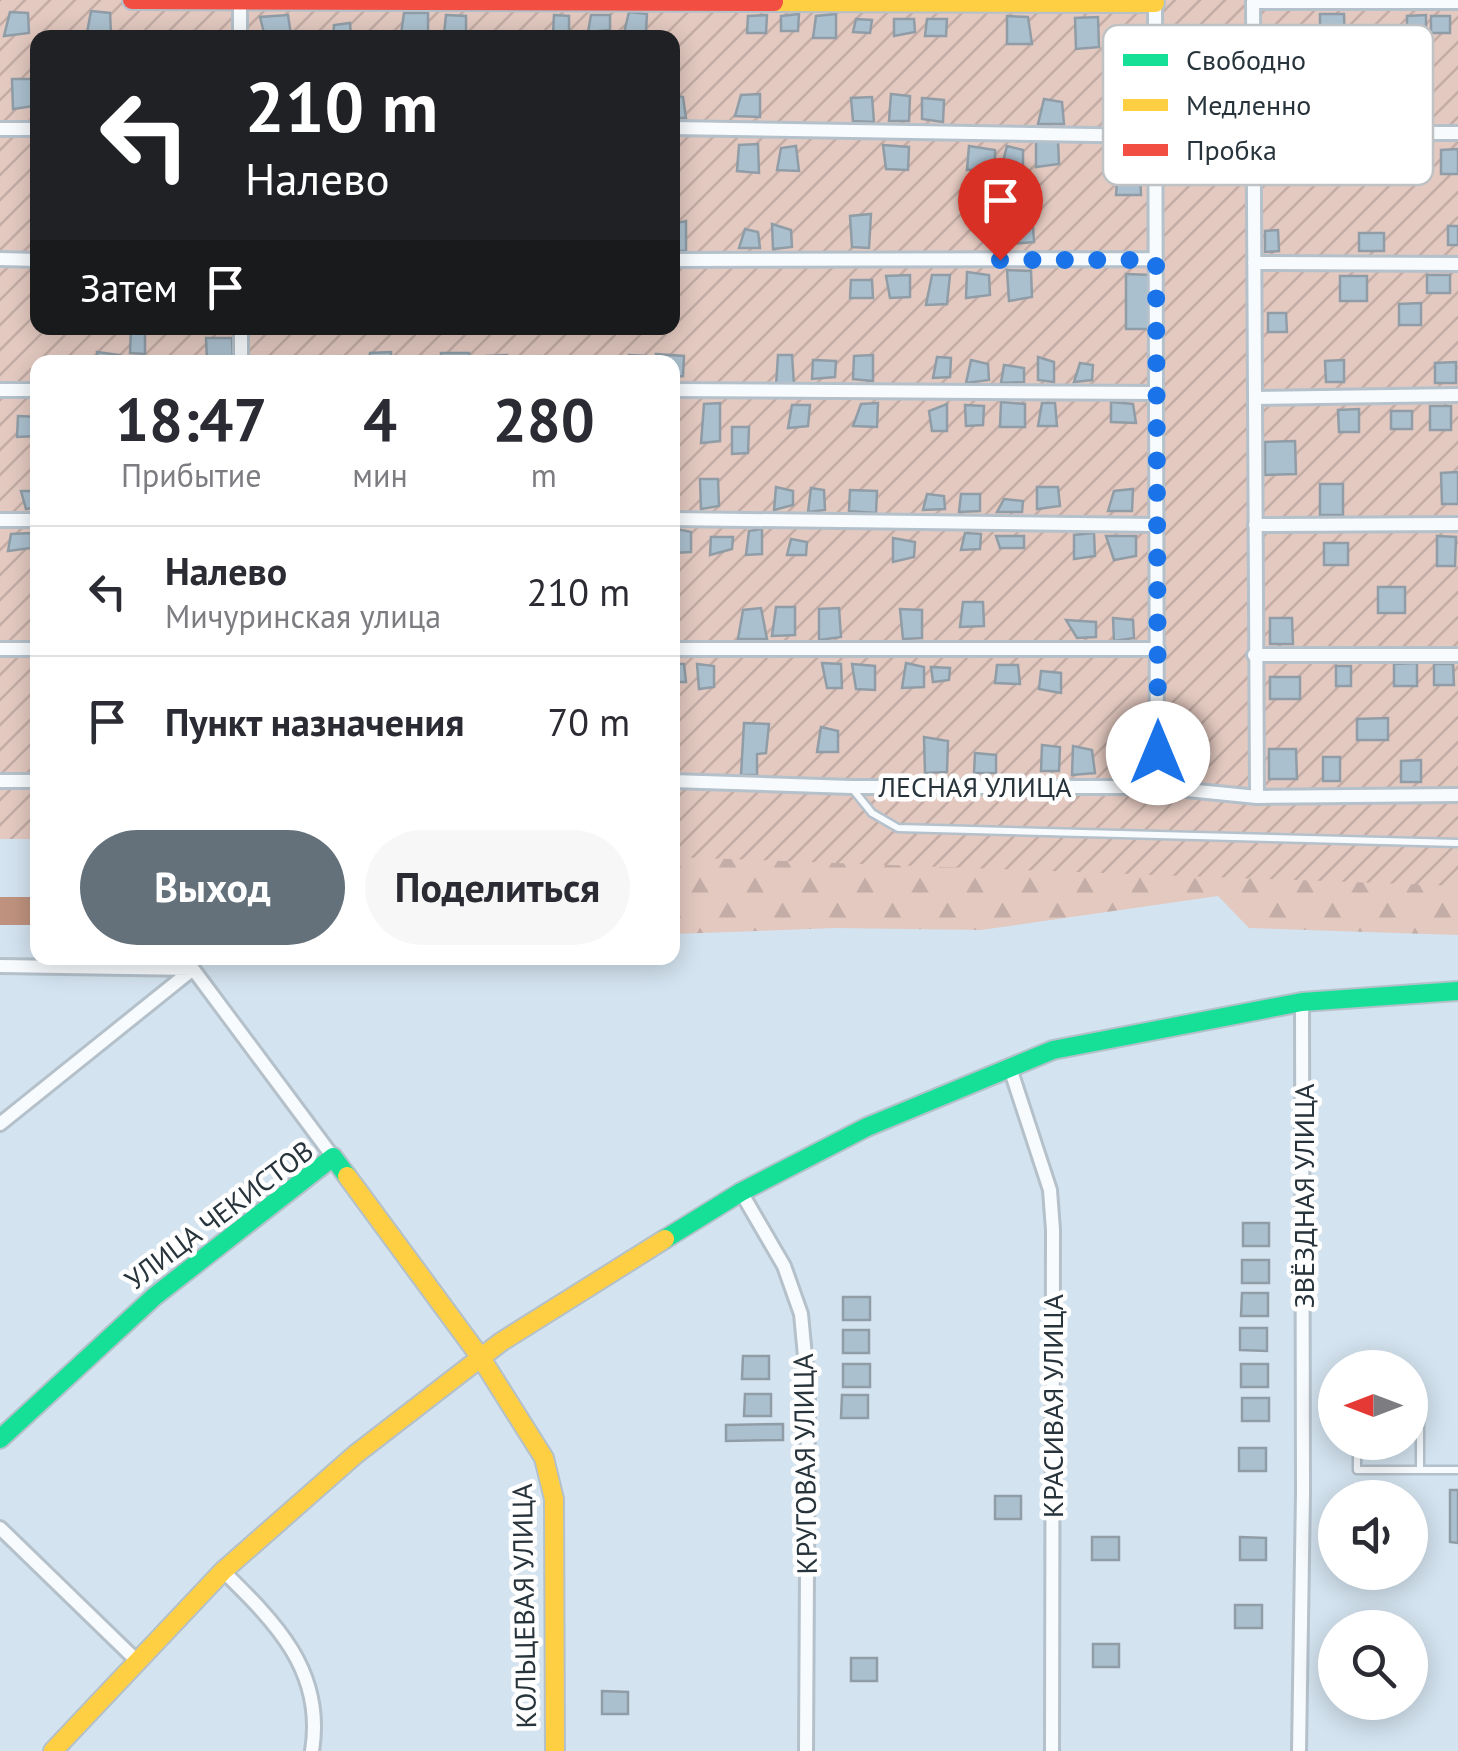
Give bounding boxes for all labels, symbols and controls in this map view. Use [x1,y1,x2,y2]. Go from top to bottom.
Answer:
legend [1103,25,1433,185]
text: Свободно [1186,41,1306,78]
text: 210 m [245,61,438,151]
icon: left [80,70,210,200]
text: Медленно [1186,86,1311,123]
text: Пробка [1186,131,1277,168]
text: Налево [245,149,390,207]
pin [958,158,1043,261]
icon: arrive [973,173,1028,228]
icon: arrive [198,260,253,315]
text: Затем [80,263,178,312]
text: 18:47 [115,380,267,458]
text: 4 [363,380,397,458]
text: 280 [493,380,595,458]
text: Прибытие [121,454,261,496]
text: мин [352,454,408,496]
text: m [531,454,557,496]
text: Налево [165,546,287,595]
icon: left [80,564,135,619]
text: 210 m [527,567,630,616]
text: Мичуринская улица [165,595,441,637]
icon: arrive [80,694,135,749]
text: Пункт назначения [165,697,464,746]
text: 70 m [548,697,630,746]
position arrow [1106,701,1210,805]
street label: ЛЕСНАЯ УЛИЦА [877,768,1072,805]
button: Выход [80,830,345,945]
button: Поделиться [365,830,630,945]
street label: ЗВЁЗДНАЯ УЛИЦА [1285,1083,1322,1308]
street label: УЛИЦА ЧЕКИСТОВ [117,1132,320,1298]
street label: КРАСИВАЯ УЛИЦА [1034,1293,1071,1518]
north arrow [1318,1350,1428,1460]
map controls [1318,1350,1428,1720]
street label: КРУГОВАЯ УЛИЦА [784,1353,825,1575]
button: sound [1318,1480,1428,1590]
street label: КОЛЬЦЕВАЯ УЛИЦА [503,1483,544,1729]
button: search [1318,1610,1428,1720]

